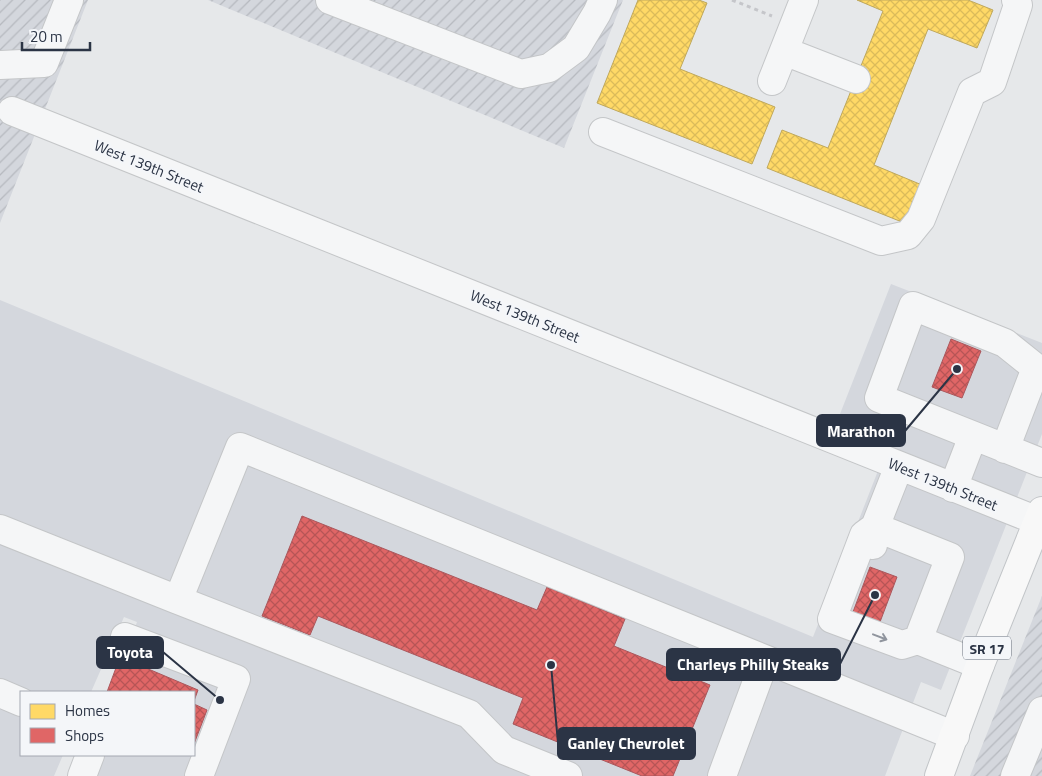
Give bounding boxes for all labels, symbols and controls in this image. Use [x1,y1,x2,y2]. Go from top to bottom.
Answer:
scale bar [22,20,90,52]
text: 20 m [30,25,63,48]
street label: West 139th Street [91,133,208,199]
street label: West 139th Street [467,283,584,349]
callout: Marathon [817,415,905,446]
text: Marathon [827,419,895,443]
street label: West 139th Street [885,451,1002,517]
one-way arrow [872,633,887,642]
road number: SR 17 [963,636,1011,660]
callout: Toyota [97,637,163,668]
text: Toyota [107,640,153,664]
callout: Charleys Philly Steaks [667,649,840,680]
text: Charleys Philly Steaks [677,652,829,676]
legend [20,691,195,756]
text: Homes [65,699,110,722]
text: Shops [65,724,104,747]
callout: Ganley Chevrolet [558,728,695,759]
text: Ganley Chevrolet [567,731,685,755]

